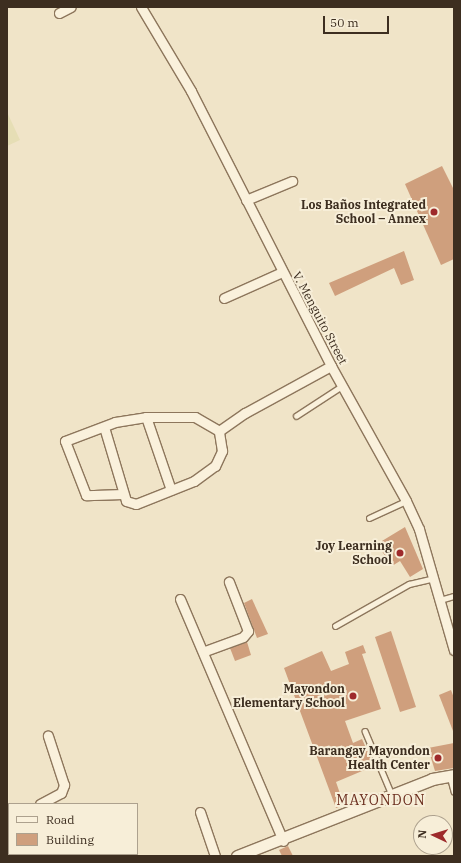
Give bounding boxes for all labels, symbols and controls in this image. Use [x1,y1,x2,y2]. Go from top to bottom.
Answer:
scale bar [325,8,391,34]
text: 50 m [330,15,359,30]
place label: Los Baños Integrated School – Annex [301,198,426,226]
marker: Los Baños Integrated School – Annex [429,207,439,217]
street label: V. Menguito Street [289,269,351,367]
place label: Joy Learning School [316,539,392,567]
marker: Joy Learning School [395,548,405,558]
place label: Mayondon Elementary School [233,682,345,710]
marker: Mayondon Elementary School [348,691,358,701]
place label: Barangay Mayondon Health Center [309,744,430,772]
marker: Barangay Mayondon Health Center [433,753,443,763]
district label: MAYONDON [336,792,426,808]
legend [8,803,138,855]
text: Road [46,812,75,827]
north arrow [413,815,453,855]
text: N [415,829,429,839]
text: Building [46,832,94,847]

